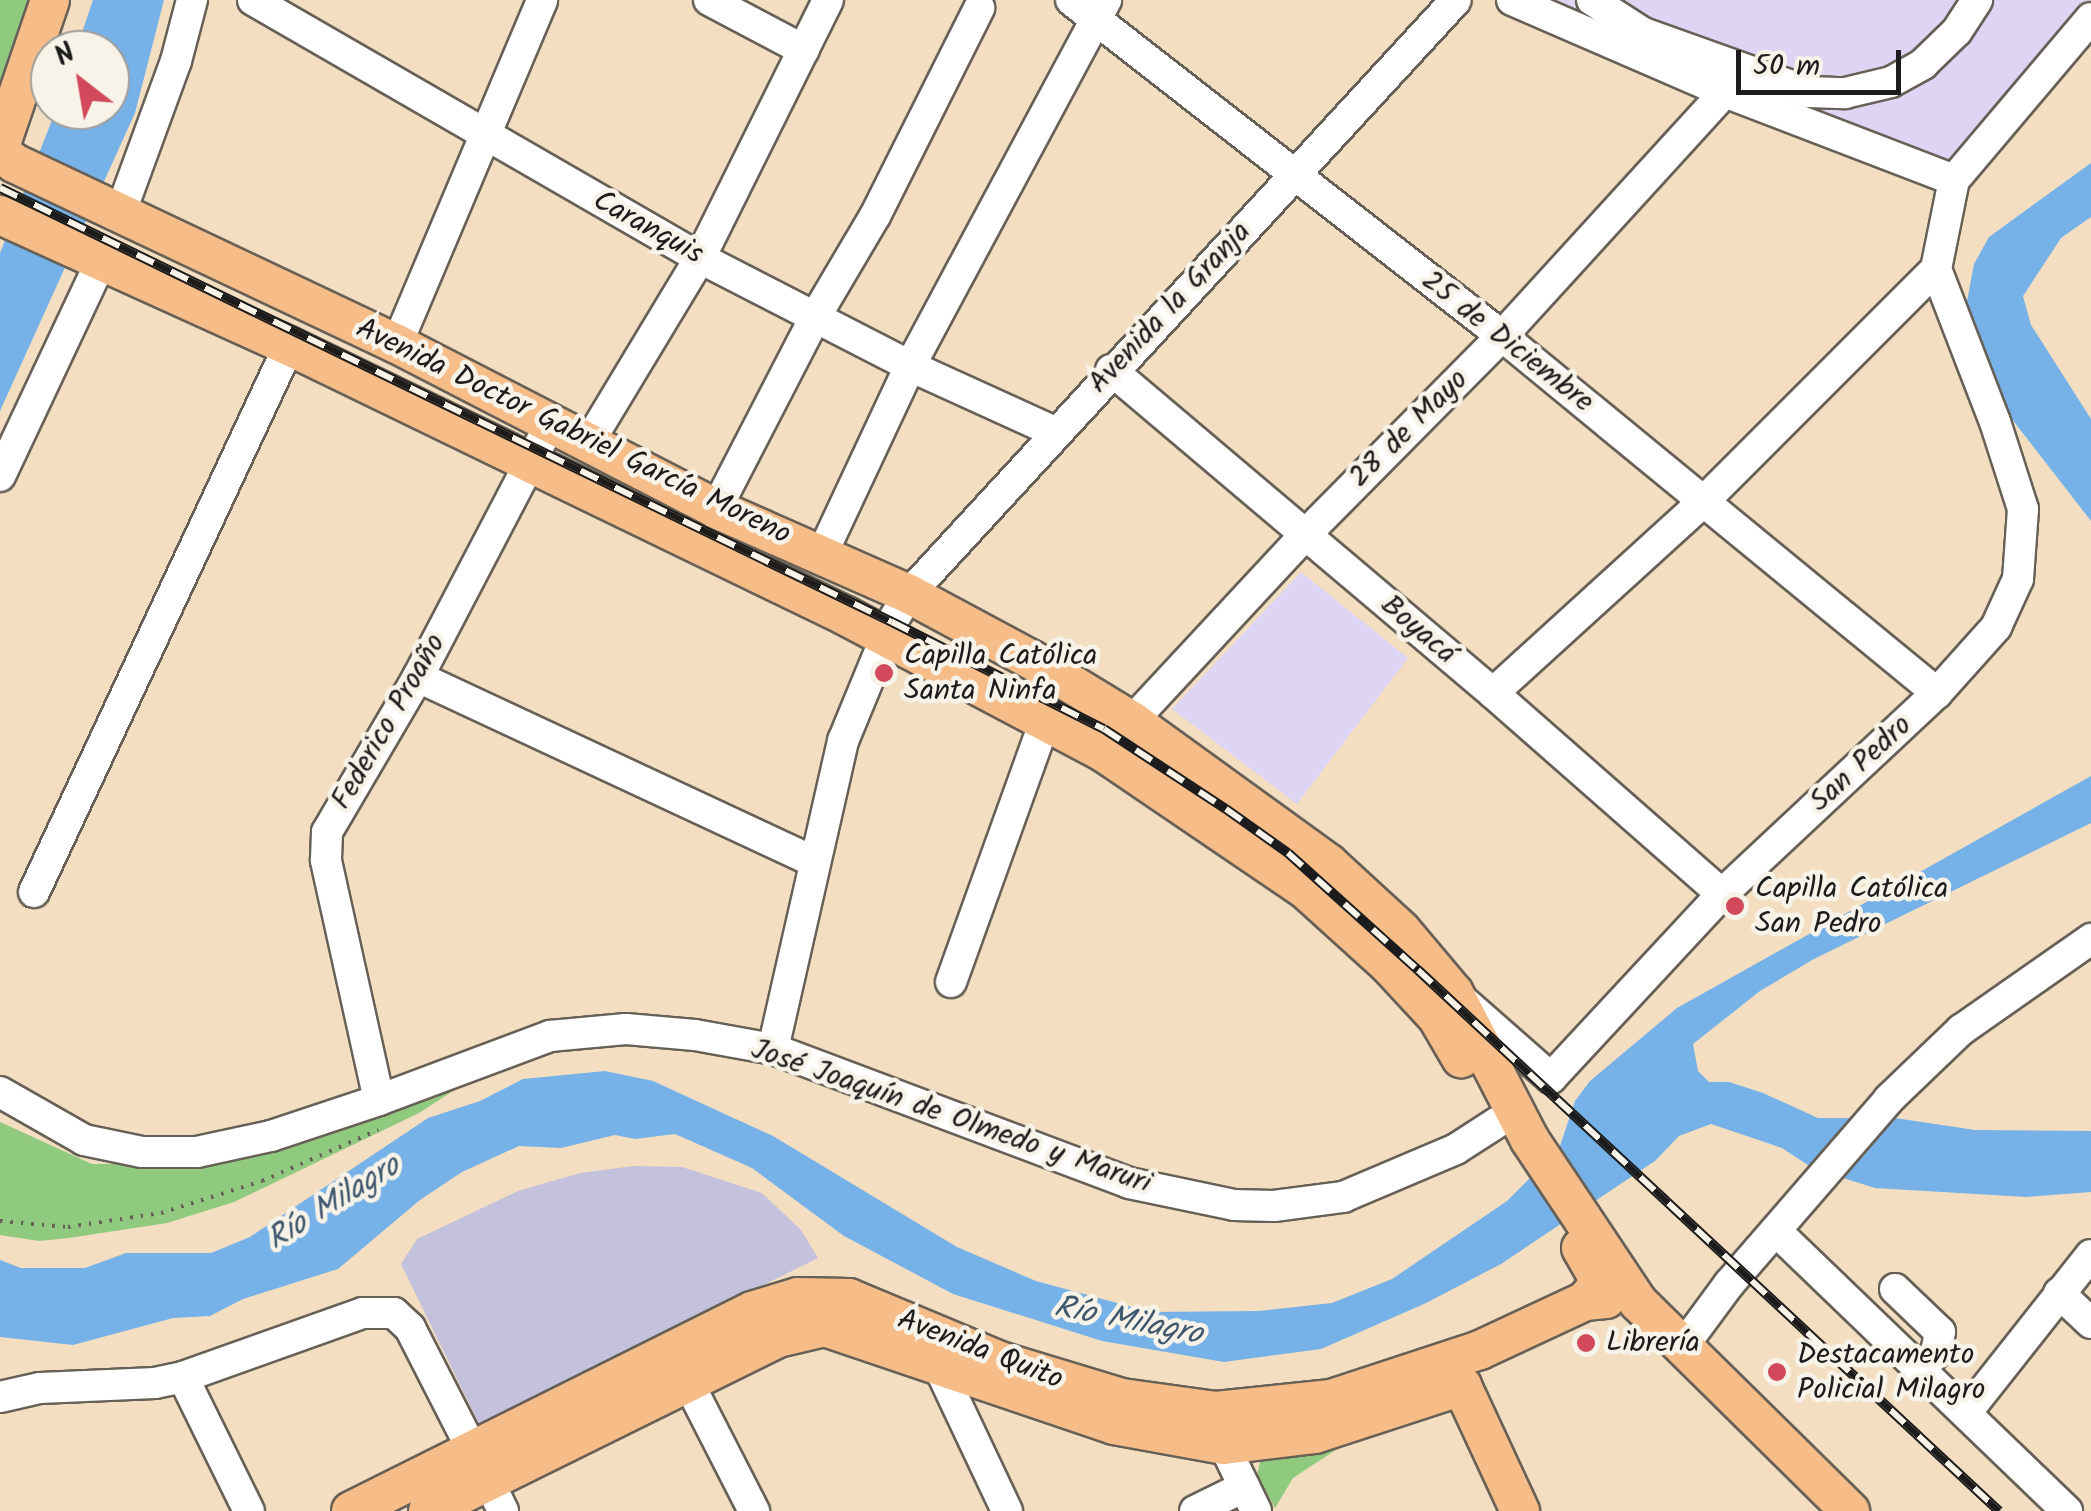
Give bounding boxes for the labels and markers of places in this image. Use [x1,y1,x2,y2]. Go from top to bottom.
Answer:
place label: Capilla Católica Santa Ninfa [904,638,1097,708]
marker: Capilla Católica Santa Ninfa [873,662,895,684]
place label: Capilla Católica San Pedro [1755,871,1948,942]
marker: Capilla Católica San Pedro [1724,895,1746,917]
place label: Librería [1606,1325,1700,1361]
marker: Librería [1575,1332,1597,1354]
place label: Destacamento Policial Milagro [1797,1337,1985,1408]
marker: Destacamento Policial Milagro [1766,1361,1788,1383]

